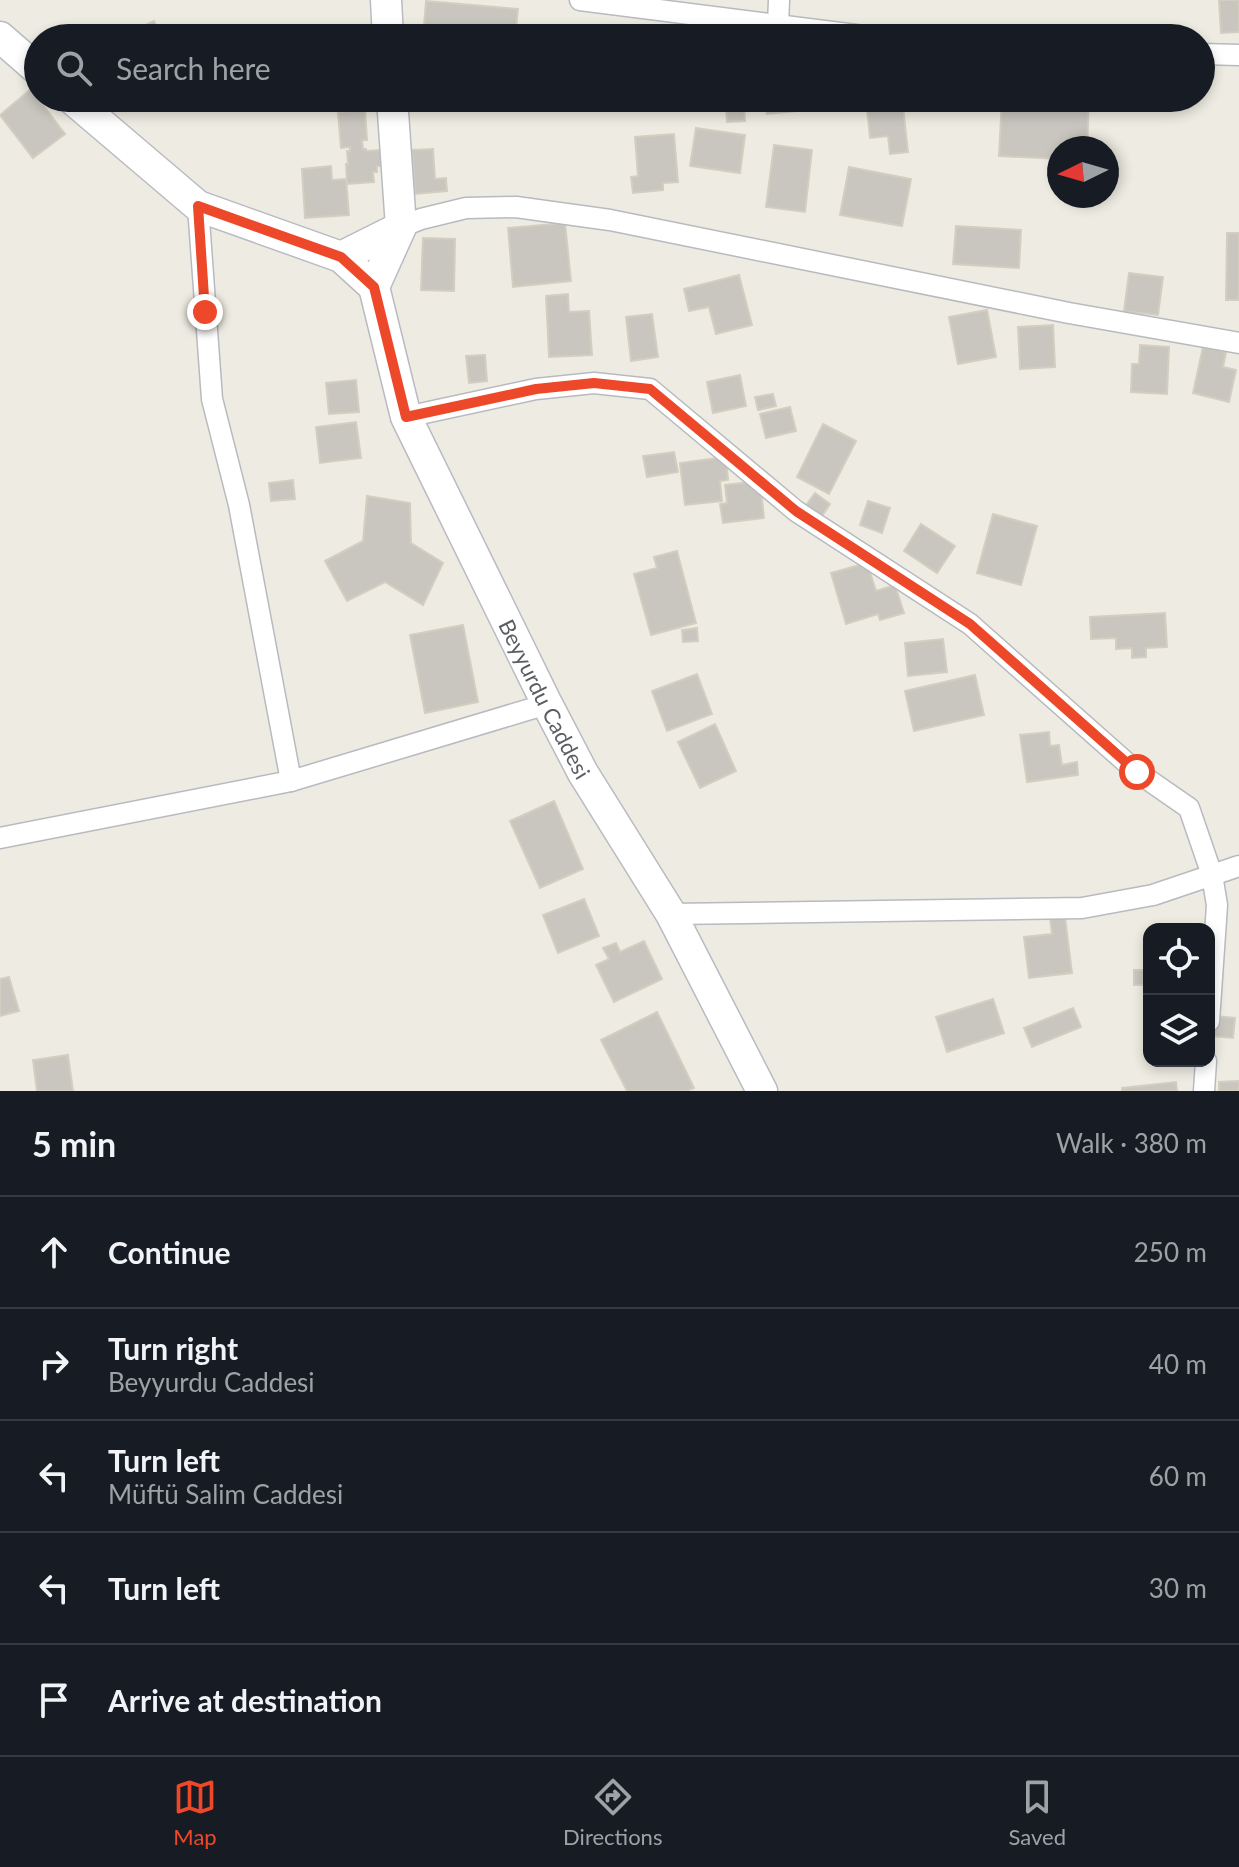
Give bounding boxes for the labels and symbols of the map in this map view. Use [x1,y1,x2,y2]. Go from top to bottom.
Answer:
north arrow [1047,136,1119,208]
route end [187,294,223,330]
street label: Beyyurdu Caddesi [494,614,597,784]
route start [1119,754,1155,790]

